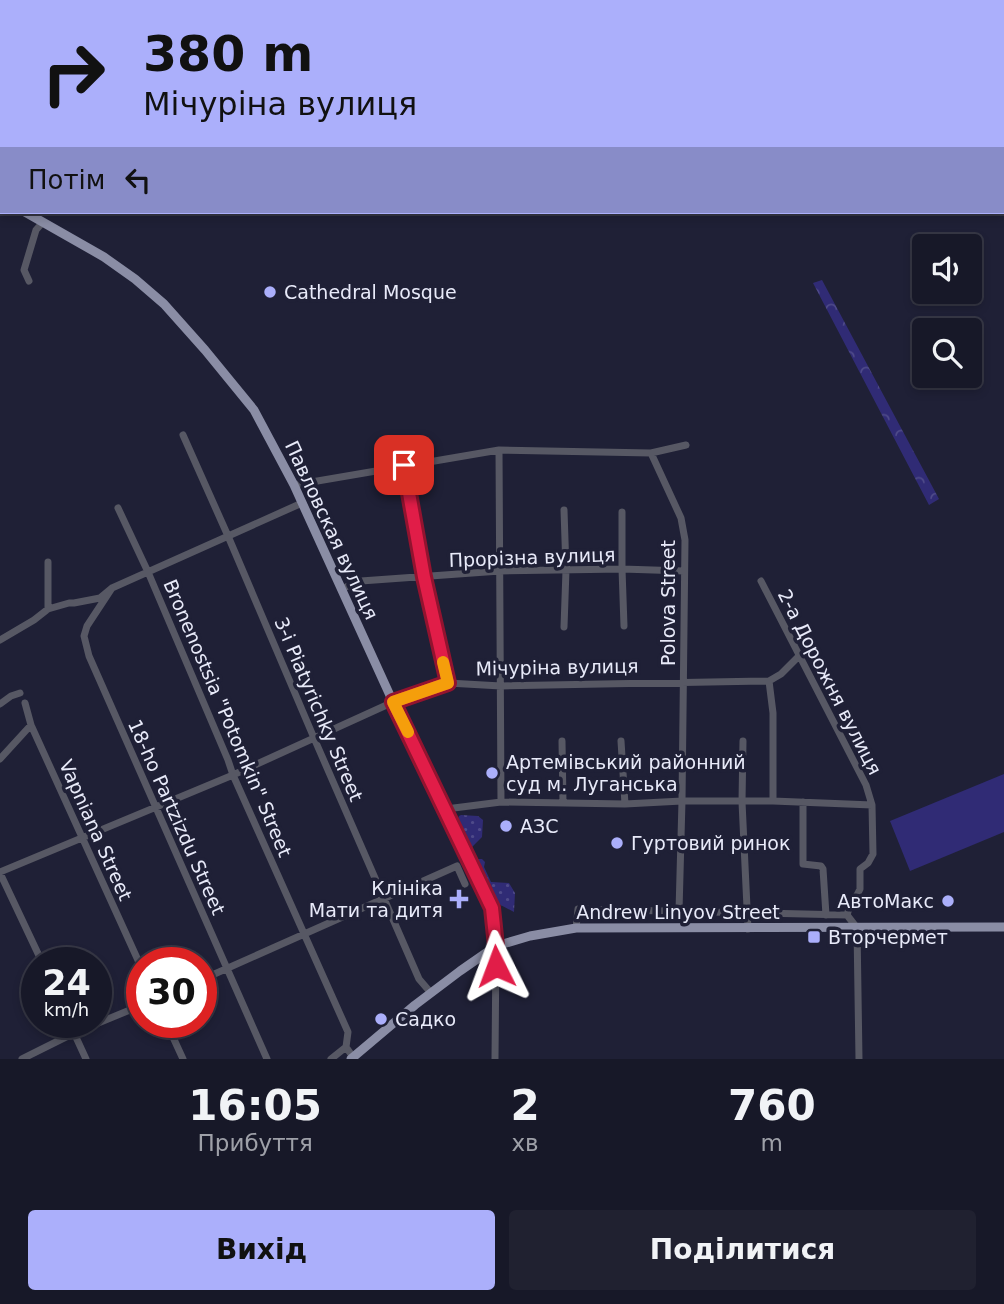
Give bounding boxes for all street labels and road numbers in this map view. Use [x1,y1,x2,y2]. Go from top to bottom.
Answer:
street label: Павловская вулиця [281,437,383,623]
street label: Polova Street [657,540,679,666]
street label: Прорізна вулиця [448,543,616,571]
street label: Bronenostsia "Potomkin" Street [159,576,297,860]
street label: 2-а Дорожня вулиця [774,586,886,778]
street label: 3-i Piatyrichky Street [270,614,368,804]
street label: Мічуріна вулиця [475,655,639,679]
street label: 18-ho Partzizdu Street [124,716,230,918]
street label: Vapniana Street [55,756,137,904]
street label: Andrew Linyov Street [576,901,780,923]

